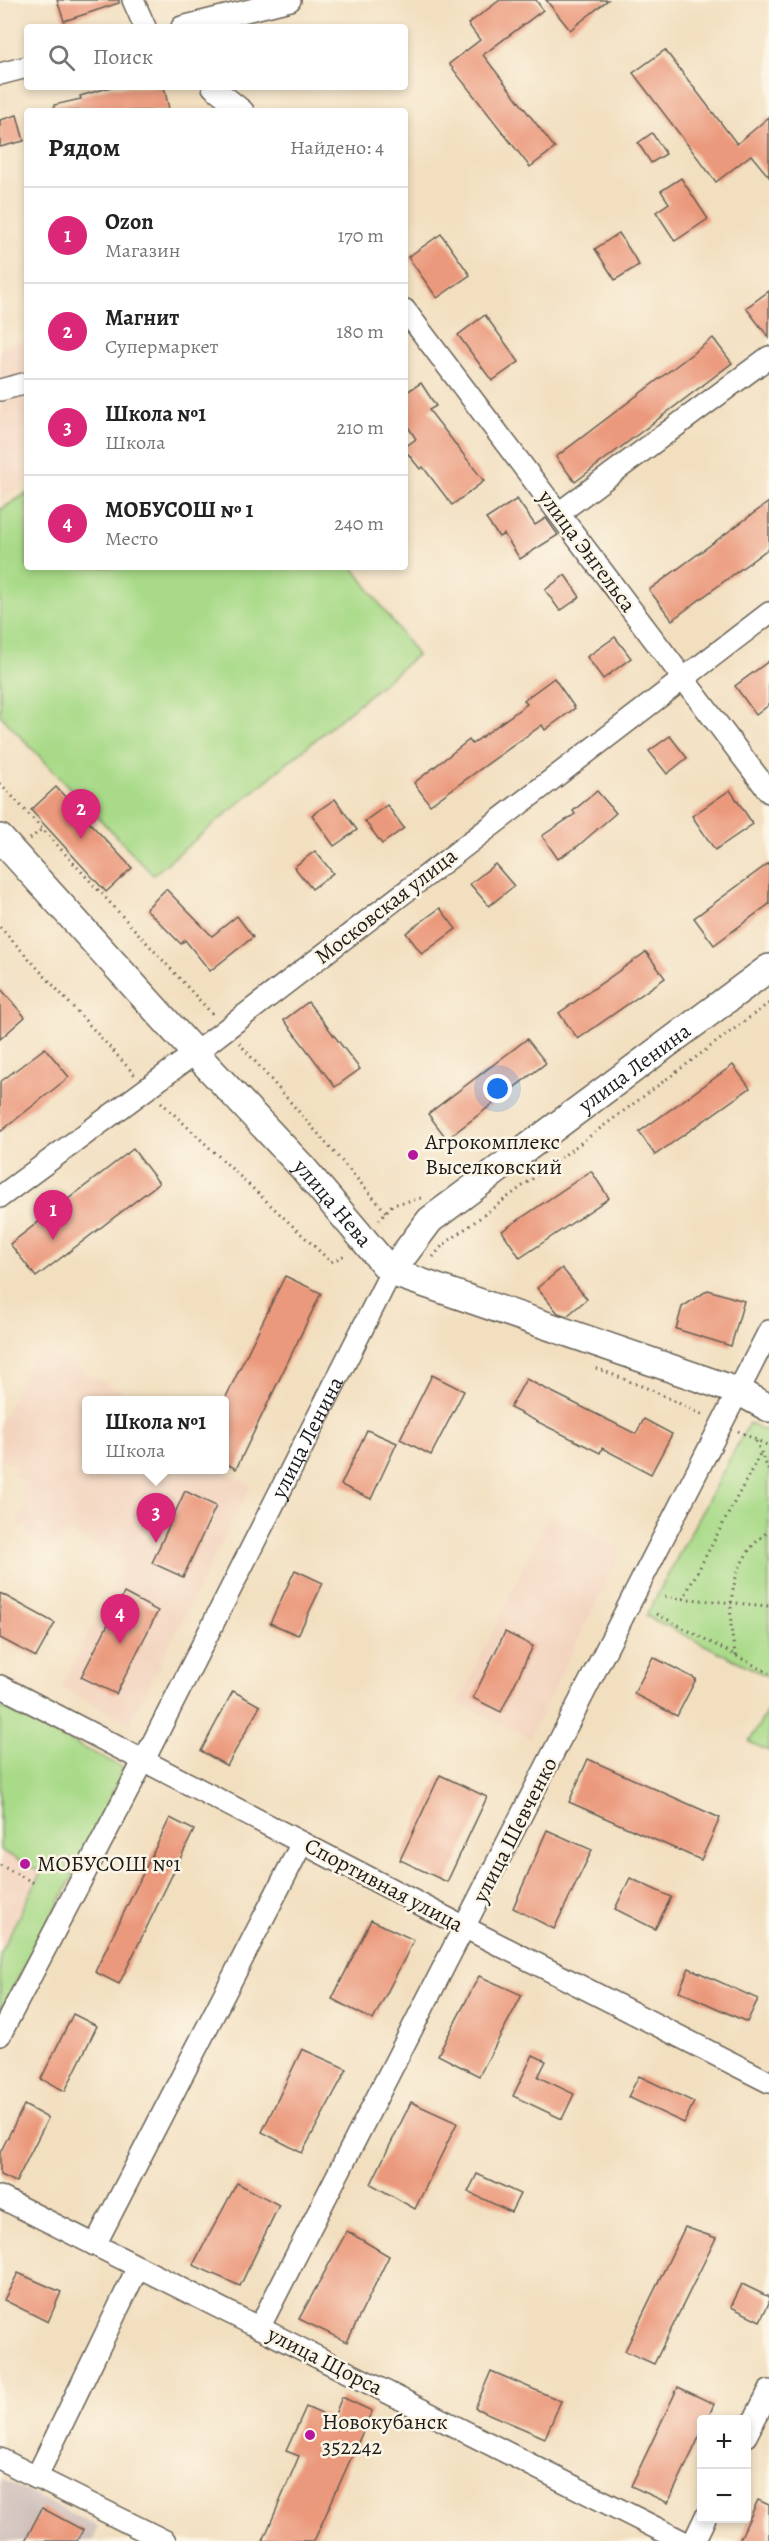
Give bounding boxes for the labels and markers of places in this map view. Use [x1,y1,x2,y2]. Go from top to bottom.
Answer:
pin: 2 [62,790,100,839]
place label: Агрокомплекс Выселковский [424,1127,562,1182]
marker: Агрокомплекс Выселковский [406,1148,420,1162]
pin: 1 [34,1190,72,1240]
pin: 3 [136,1494,176,1543]
pin: 4 [100,1594,140,1644]
place label: МОБУСОШ №1 [37,1849,181,1879]
marker: МОБУСОШ №1 [18,1857,32,1871]
place label: Новокубанск 352242 [322,2407,448,2462]
marker: Новокубанск 352242 [303,2428,317,2442]

